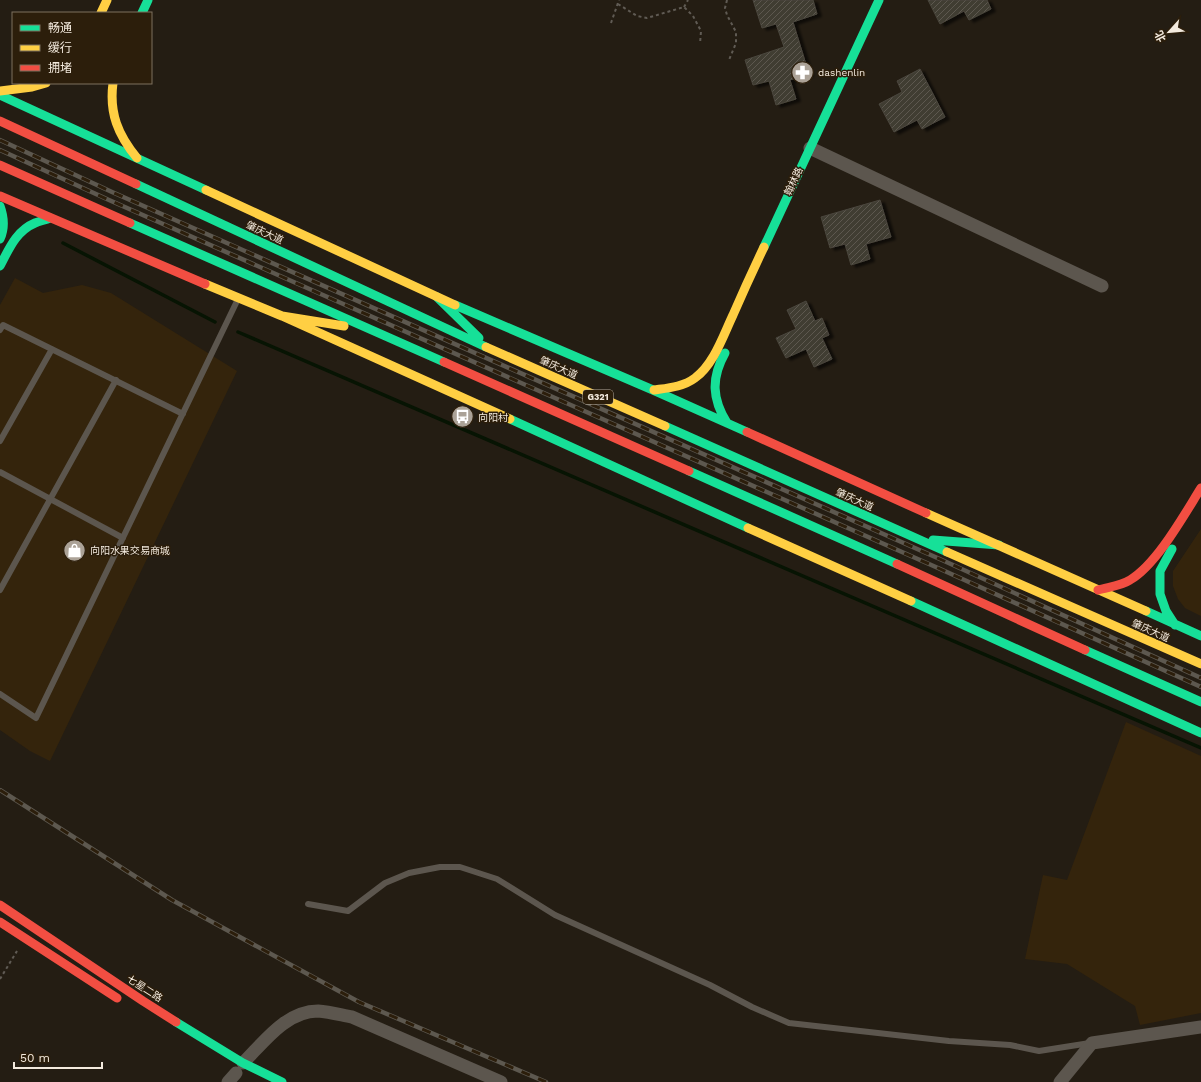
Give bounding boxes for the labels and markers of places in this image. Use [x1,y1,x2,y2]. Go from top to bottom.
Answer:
pharmacy icon: dashenlin [789,59,815,85]
place label: dashenlin [818,67,865,78]
bus stop icon: 向阳村 [449,404,475,430]
place label: 向阳村 [478,412,508,423]
shop icon: 向阳水果交易商城 [62,537,88,563]
place label: 向阳水果交易商城 [90,545,170,556]

